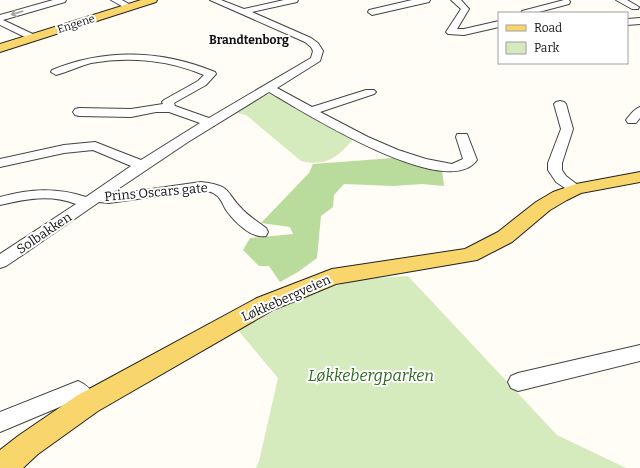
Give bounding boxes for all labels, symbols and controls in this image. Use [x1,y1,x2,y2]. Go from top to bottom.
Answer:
one-way arrow [11,10,24,17]
street label: Engene [56,12,96,36]
legend [498,12,628,64]
text: Road [534,21,562,35]
district label: Brandtenborg [209,33,289,47]
text: Park [534,41,560,55]
street label: Prins Oscars gate [104,180,208,204]
street label: Solbakken [14,209,75,257]
street label: Løkkebergveien [239,271,334,324]
park label: Løkkebergparken [308,366,434,385]

